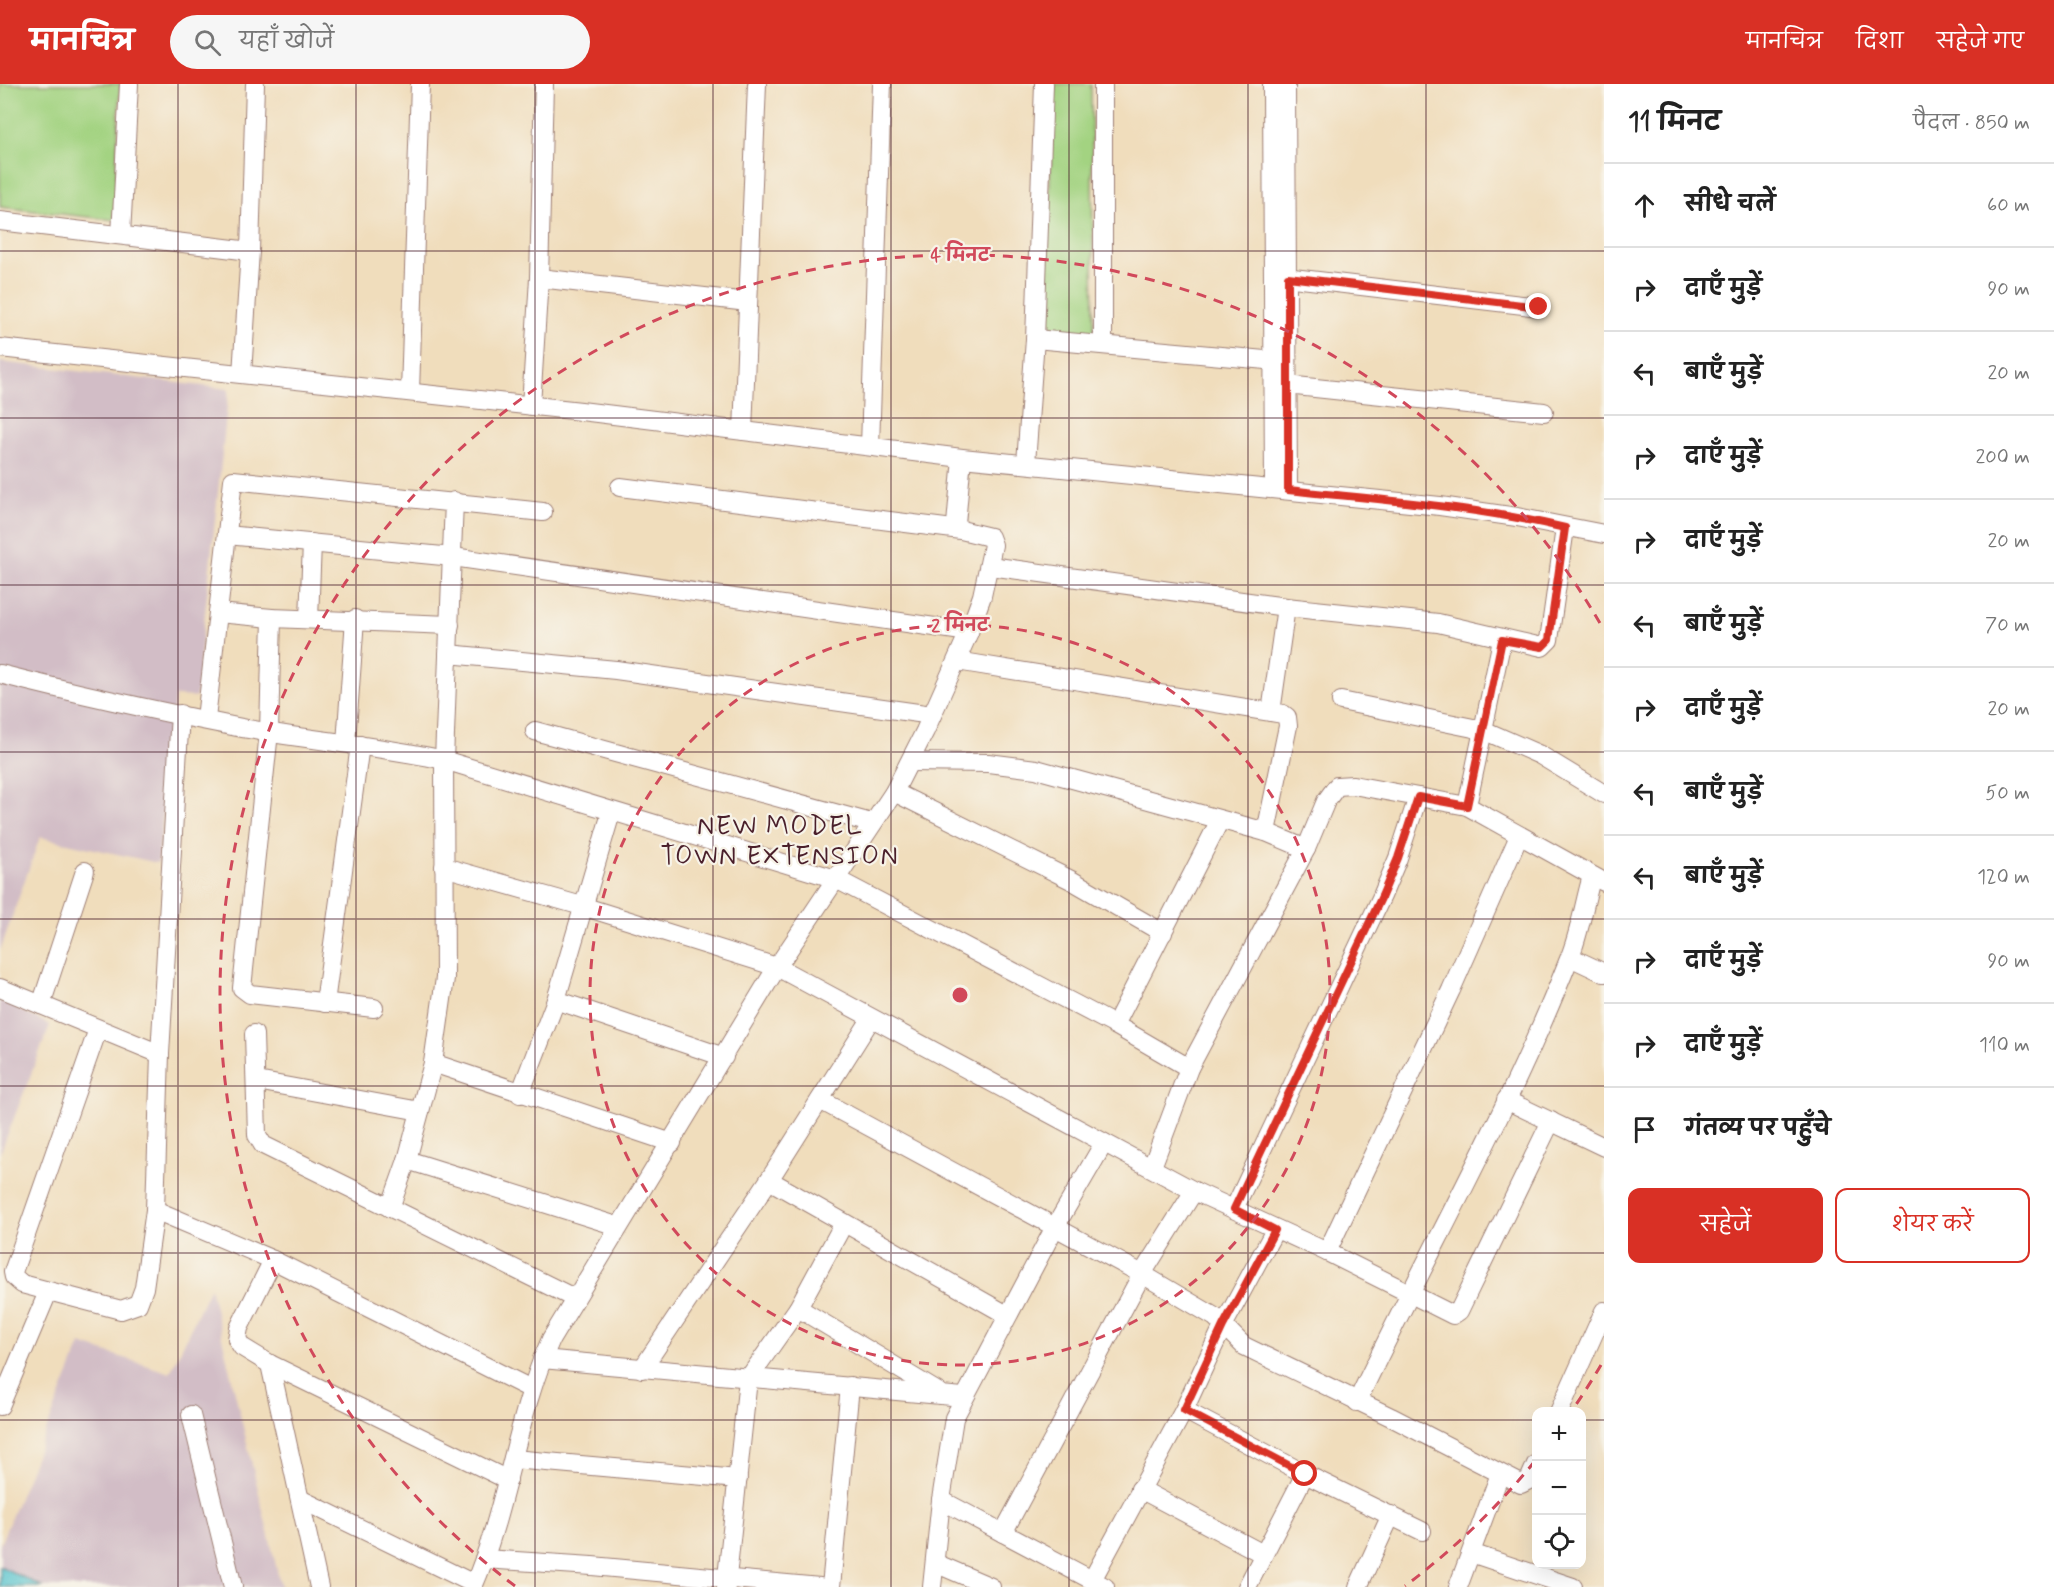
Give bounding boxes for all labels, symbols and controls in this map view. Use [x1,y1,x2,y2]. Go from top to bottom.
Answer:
search box [170,15,590,69]
text: मानचित्र [30,24,134,61]
icon: search [191,26,224,59]
text: यहाँ खोजें [239,28,334,56]
text: मानचित्र [1746,28,1823,56]
text: दिशा [1856,28,1903,56]
text: सहेजे गए [1936,28,2024,56]
text: 11 मिनट [1628,106,1721,140]
text: पैदल · 850 m [1913,110,2030,137]
icon: ahead [1628,189,1661,222]
text: सीधे चलें [1685,191,1775,219]
text: 60 m [1987,192,2030,219]
text: 4 मिनट [930,240,992,268]
icon: right [1628,273,1661,306]
text: दाएँ मुड़ें [1685,275,1762,303]
text: 90 m [1987,276,2030,303]
route end [1525,293,1551,319]
icon: left [1628,357,1661,390]
text: बाएँ मुड़ें [1685,359,1763,387]
text: 20 m [1987,360,2030,387]
icon: right [1628,441,1661,474]
text: दाएँ मुड़ें [1685,443,1762,471]
text: 200 m [1975,444,2030,471]
icon: right [1628,525,1661,558]
text: दाएँ मुड़ें [1685,527,1762,555]
text: 20 m [1987,528,2030,555]
icon: left [1628,609,1661,642]
text: 2 मिनट [931,610,991,638]
text: बाएँ मुड़ें [1685,611,1763,639]
text: 70 m [1985,612,2030,639]
icon: right [1628,693,1661,726]
text: दाएँ मुड़ें [1685,695,1762,723]
text: 20 m [1987,696,2030,723]
icon: left [1628,777,1661,810]
text: बाएँ मुड़ें [1685,779,1763,807]
text: 50 m [1985,780,2030,807]
district label: NEW MODEL TOWN EXTENSION [661,810,899,874]
icon: left [1628,861,1661,894]
text: बाएँ मुड़ें [1685,863,1763,891]
text: 120 m [1977,864,2030,891]
icon: right [1628,945,1661,978]
text: दाएँ मुड़ें [1685,947,1762,975]
text: 90 m [1987,948,2030,975]
centre of rings [950,985,970,1005]
icon: right [1628,1029,1661,1062]
text: दाएँ मुड़ें [1685,1031,1762,1059]
text: 110 m [1979,1032,2030,1059]
icon: arrive [1628,1113,1661,1146]
text: गंतव्य पर पहुँचे [1685,1115,1831,1143]
button: सहेजें [1628,1188,1823,1263]
button: शेयर करें [1835,1188,2030,1263]
map controls [1532,1407,1586,1569]
button: + [1532,1407,1586,1461]
route start [1291,1460,1317,1486]
button: − [1532,1461,1586,1515]
button: locate [1532,1515,1586,1569]

